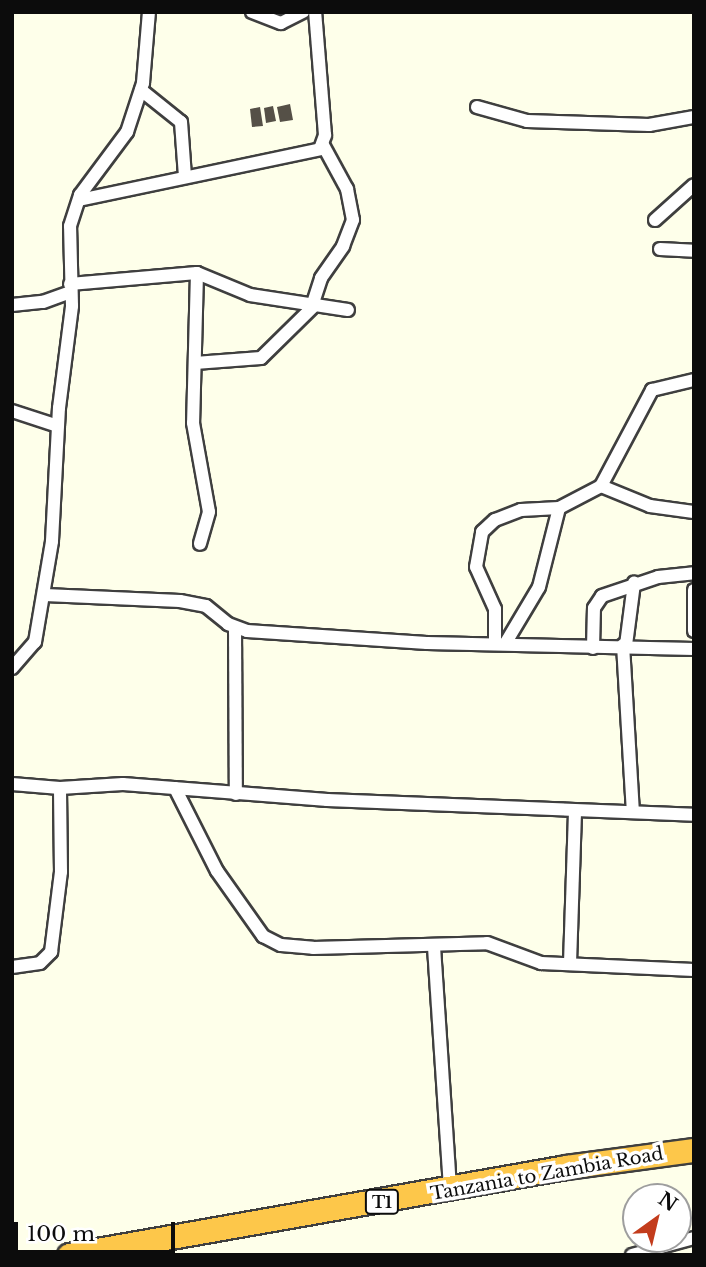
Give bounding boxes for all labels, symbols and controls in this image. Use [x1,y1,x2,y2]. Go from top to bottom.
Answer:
street label: Tanzania to Zambia Road [429,1143,665,1205]
north arrow [622,1183,692,1253]
text: N [654,1187,682,1216]
road number: T1 [364,1190,400,1214]
scale bar [18,1208,178,1252]
text: 100 m [27,1221,95,1247]

